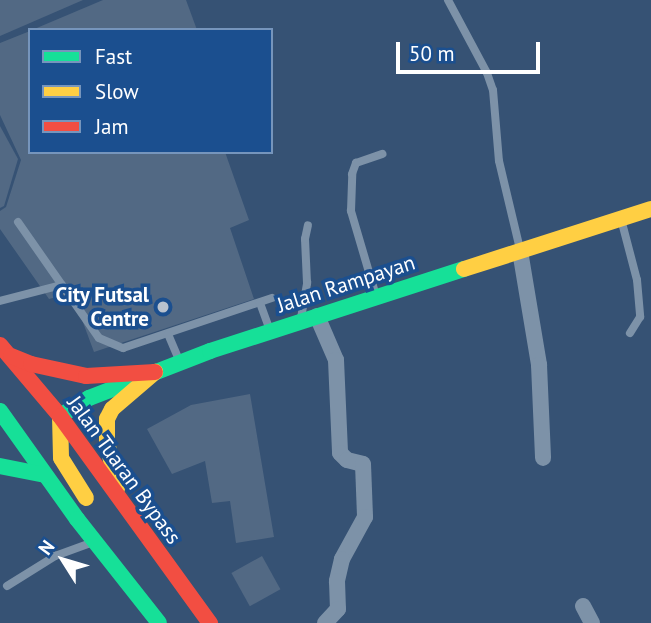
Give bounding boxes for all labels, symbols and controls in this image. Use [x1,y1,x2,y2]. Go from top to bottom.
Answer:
legend [28,28,273,154]
scale bar [399,28,542,72]
text: 50 m [409,40,455,67]
text: Fast [95,43,132,70]
text: Slow [95,78,139,105]
text: Jam [95,113,129,140]
street label: Jalan Rampayan [274,250,418,318]
place label: City Futsal Centre [55,282,149,332]
marker: City Futsal Centre [155,299,171,315]
street label: Jalan Tuaran Bypass [62,391,186,549]
north arrow [28,525,98,595]
text: N [33,535,60,560]

